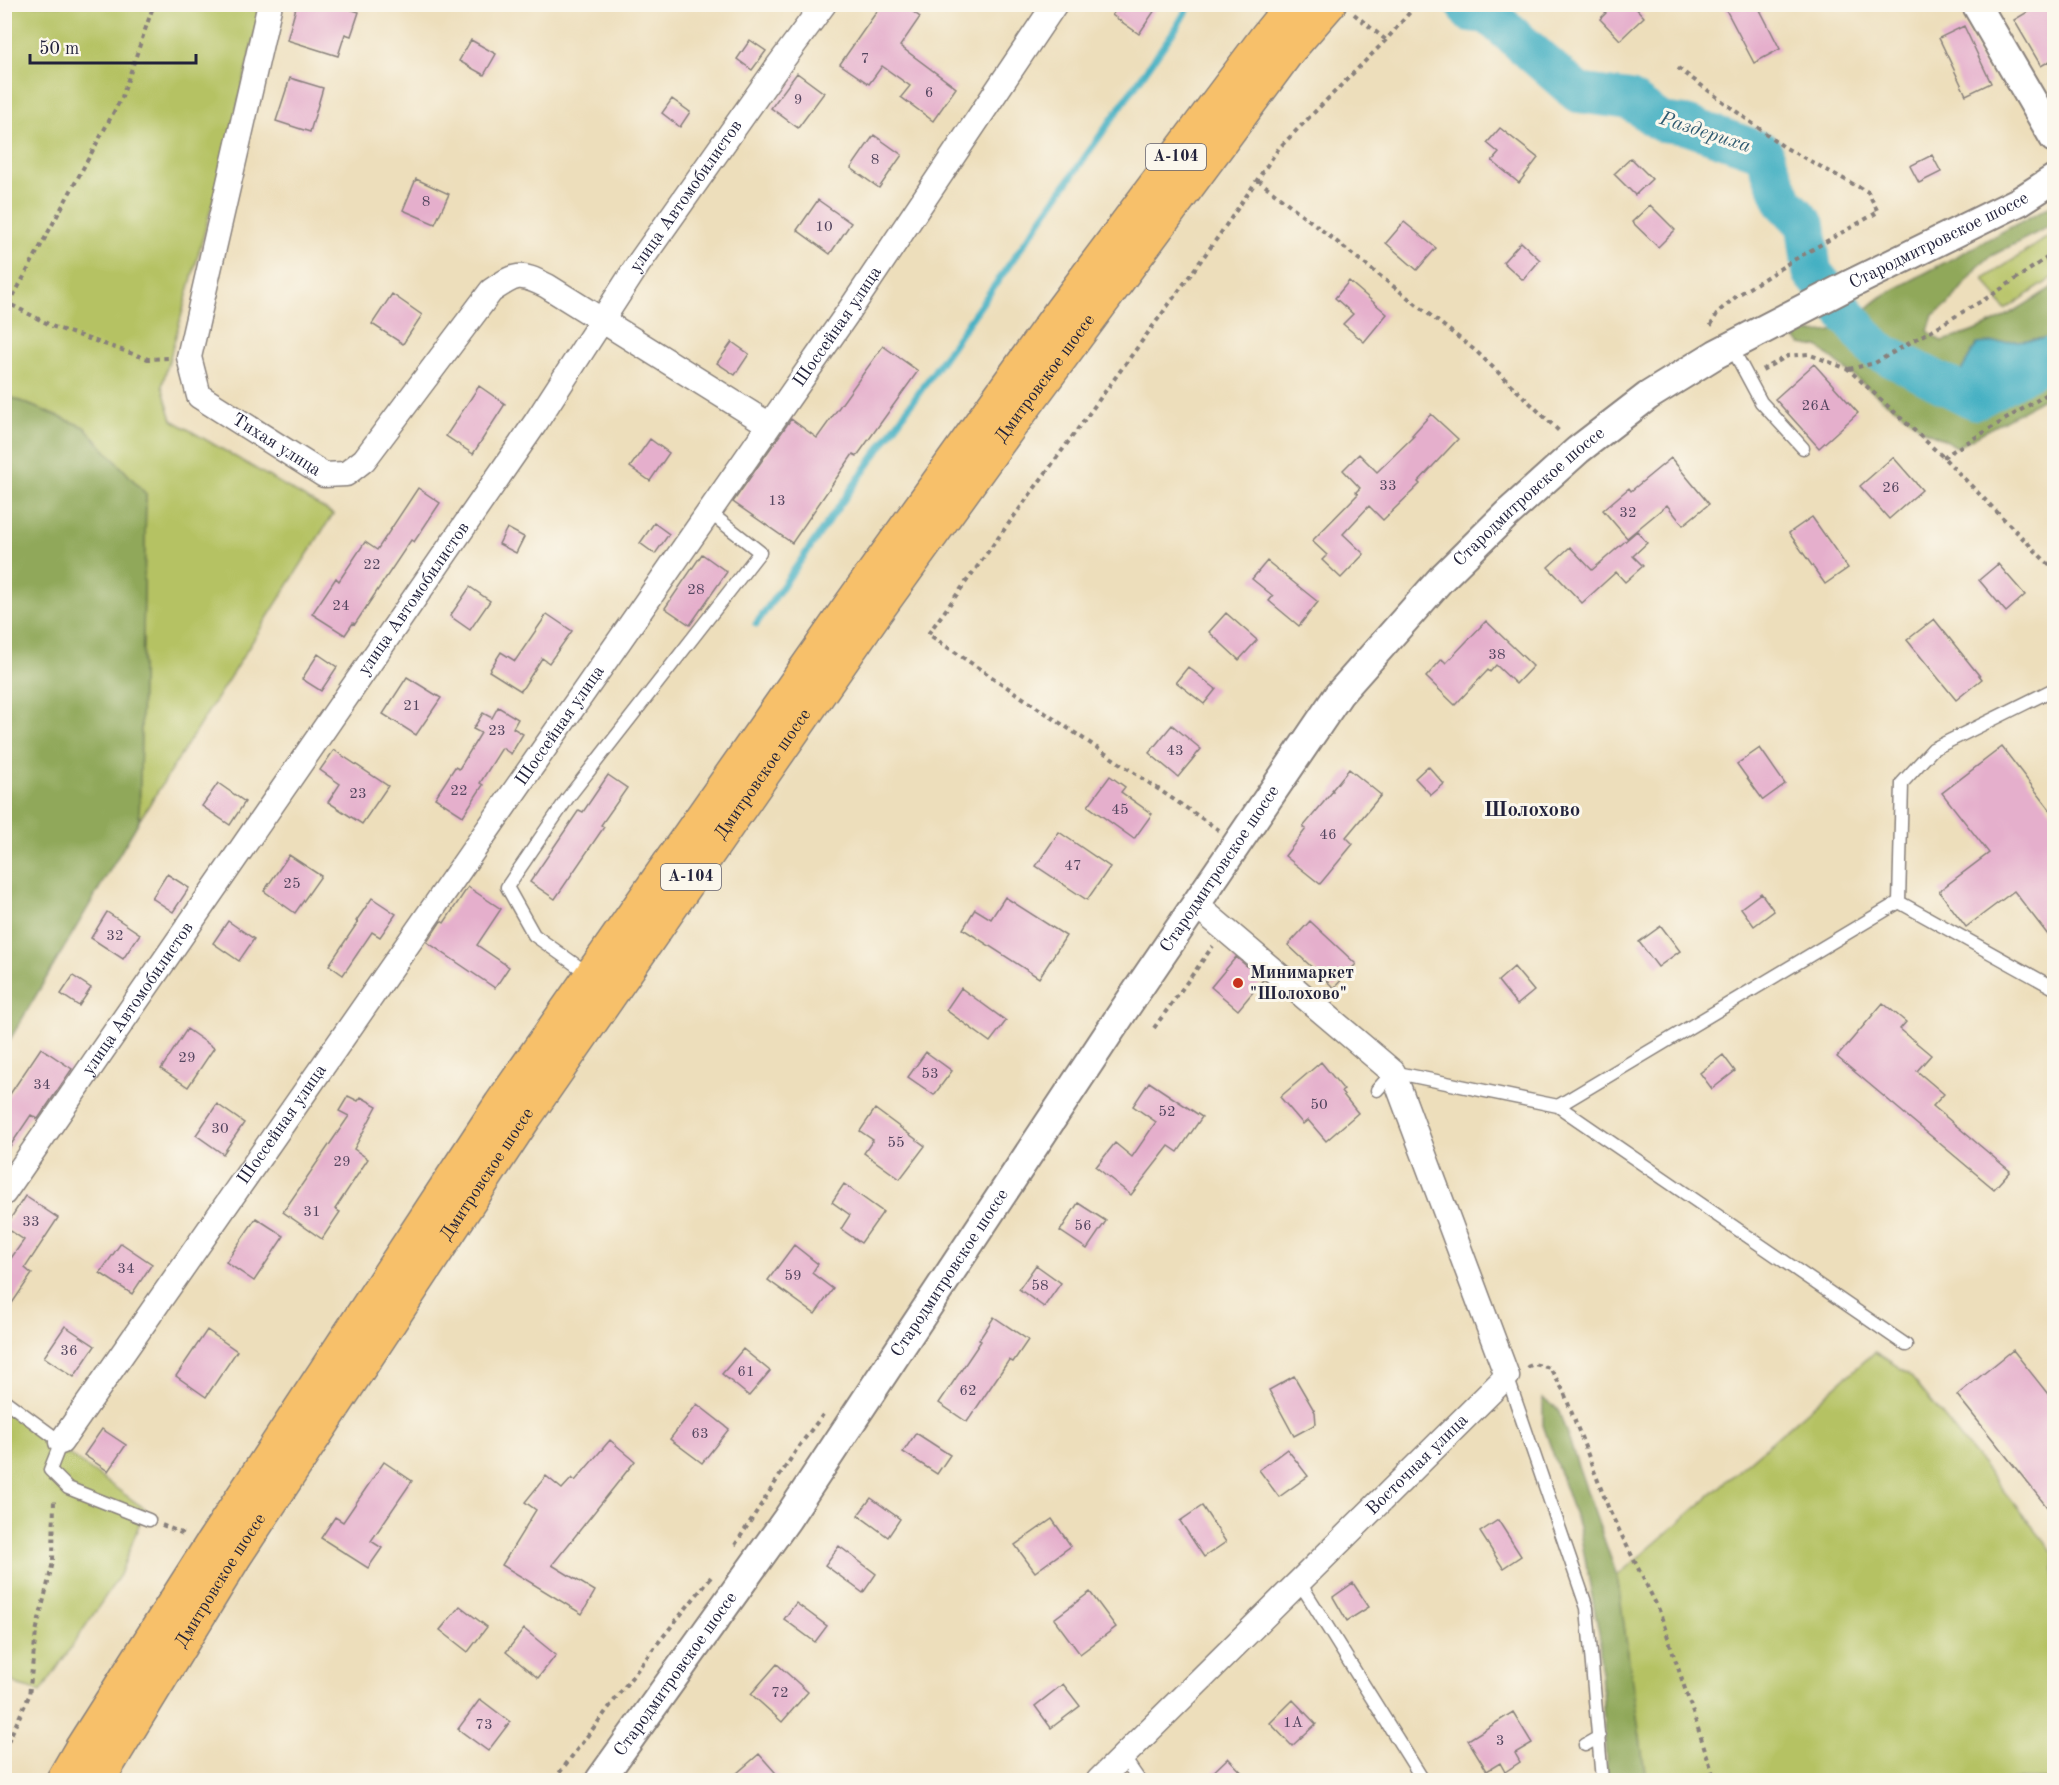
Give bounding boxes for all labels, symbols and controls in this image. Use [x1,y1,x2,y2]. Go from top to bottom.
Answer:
scale bar [30,27,196,65]
text: 50 m [39,40,79,58]
house number: 7 [861,52,869,67]
house number: 6 [925,86,933,101]
house number: 9 [794,93,802,108]
water label: Раздериха [1656,109,1753,157]
street label: улица Автомобилистов [627,117,746,275]
road number: А-104 [1146,144,1206,170]
house number: 8 [871,153,879,168]
street label: Стародмитровское шоссе [1846,189,2032,292]
house number: 8 [422,195,430,210]
house number: 10 [815,220,833,235]
street label: Шоссейная улица [790,263,885,390]
street label: Дмитровское шоссе [992,311,1098,446]
house number: 26А [1802,399,1831,414]
street label: Тихая улица [229,410,324,480]
street label: Стародмитровское шоссе [1450,424,1608,570]
house number: 33 [1379,479,1397,494]
house number: 26 [1882,481,1900,496]
house number: 13 [768,494,786,509]
house number: 32 [1619,506,1637,521]
street label: улица Автомобилистов [355,519,473,679]
house number: 22 [363,558,381,573]
house number: 28 [687,583,705,598]
house number: 24 [332,599,350,614]
house number: 38 [1488,648,1506,663]
street label: Шоссейная улица [512,662,608,789]
house number: 21 [403,699,421,714]
street label: Дмитровское шоссе [712,706,815,843]
house number: 23 [488,724,506,739]
house number: 43 [1166,744,1184,759]
street label: Стародмитровское шоссе [1157,782,1283,956]
house number: 22 [450,784,468,799]
house number: 23 [349,787,367,802]
district label: Шолохово [1484,800,1580,821]
house number: 45 [1111,803,1129,818]
house number: 46 [1319,828,1337,843]
house number: 47 [1064,859,1082,874]
road number: А-104 [661,864,721,890]
house number: 25 [283,877,301,892]
street label: улица Автомобилистов [79,919,197,1079]
house number: 32 [106,929,124,944]
place label: Минимаркет "Шолохово" [1250,964,1354,1003]
marker: Минимаркет "Шолохово" [1231,976,1245,990]
house number: 29 [178,1051,196,1066]
street label: Шоссейная улица [234,1061,330,1188]
house number: 53 [921,1067,939,1082]
house number: 34 [33,1078,51,1093]
house number: 50 [1310,1098,1328,1113]
street label: Дмитровское шоссе [437,1105,537,1244]
house number: 52 [1158,1105,1176,1120]
house number: 30 [211,1122,229,1137]
house number: 55 [887,1136,905,1151]
house number: 29 [333,1155,351,1170]
street label: Стародмитровское шоссе [888,1186,1012,1360]
house number: 31 [303,1205,321,1220]
house number: 33 [22,1215,40,1230]
house number: 56 [1074,1219,1092,1234]
house number: 34 [117,1262,135,1277]
house number: 59 [784,1269,802,1284]
house number: 58 [1031,1279,1049,1294]
house number: 36 [60,1344,78,1359]
house number: 61 [737,1365,755,1380]
house number: 62 [959,1384,977,1399]
street label: Восточная улица [1363,1411,1472,1519]
house number: 63 [691,1427,709,1442]
street label: Дмитровское шоссе [172,1510,269,1651]
street label: Стародмитровское шоссе [611,1589,741,1760]
house number: 72 [771,1686,789,1701]
house number: 1А [1283,1716,1304,1731]
house number: 73 [475,1718,493,1733]
house number: 3 [1496,1734,1504,1749]

